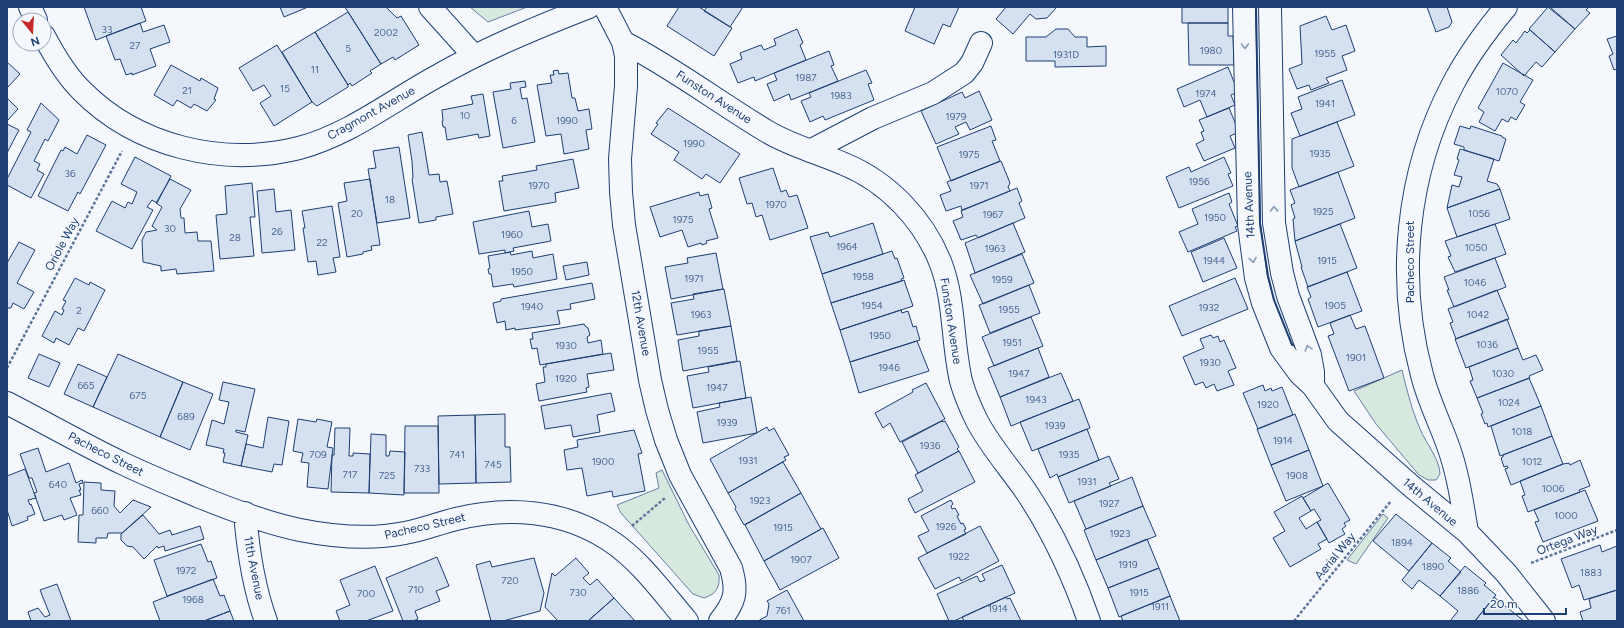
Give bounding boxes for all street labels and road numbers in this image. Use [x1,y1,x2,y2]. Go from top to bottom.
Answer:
street label: Funston Avenue [674,67,755,127]
street label: Cragmont Avenue [325,83,418,143]
street label: 14th Avenue [1240,171,1258,239]
street label: Oriole Way [42,214,82,273]
street label: Pacheco Street [1403,220,1417,303]
street label: Funston Avenue [937,277,965,366]
street label: 12th Avenue [628,289,654,357]
street label: Pacheco Street [66,429,146,479]
street label: 14th Avenue [1400,475,1461,529]
street label: Pacheco Street [383,510,467,542]
street label: Ortega Way [1535,522,1600,558]
street label: Aerial Way [1312,529,1359,582]
street label: 11th Avenue [241,535,267,602]

